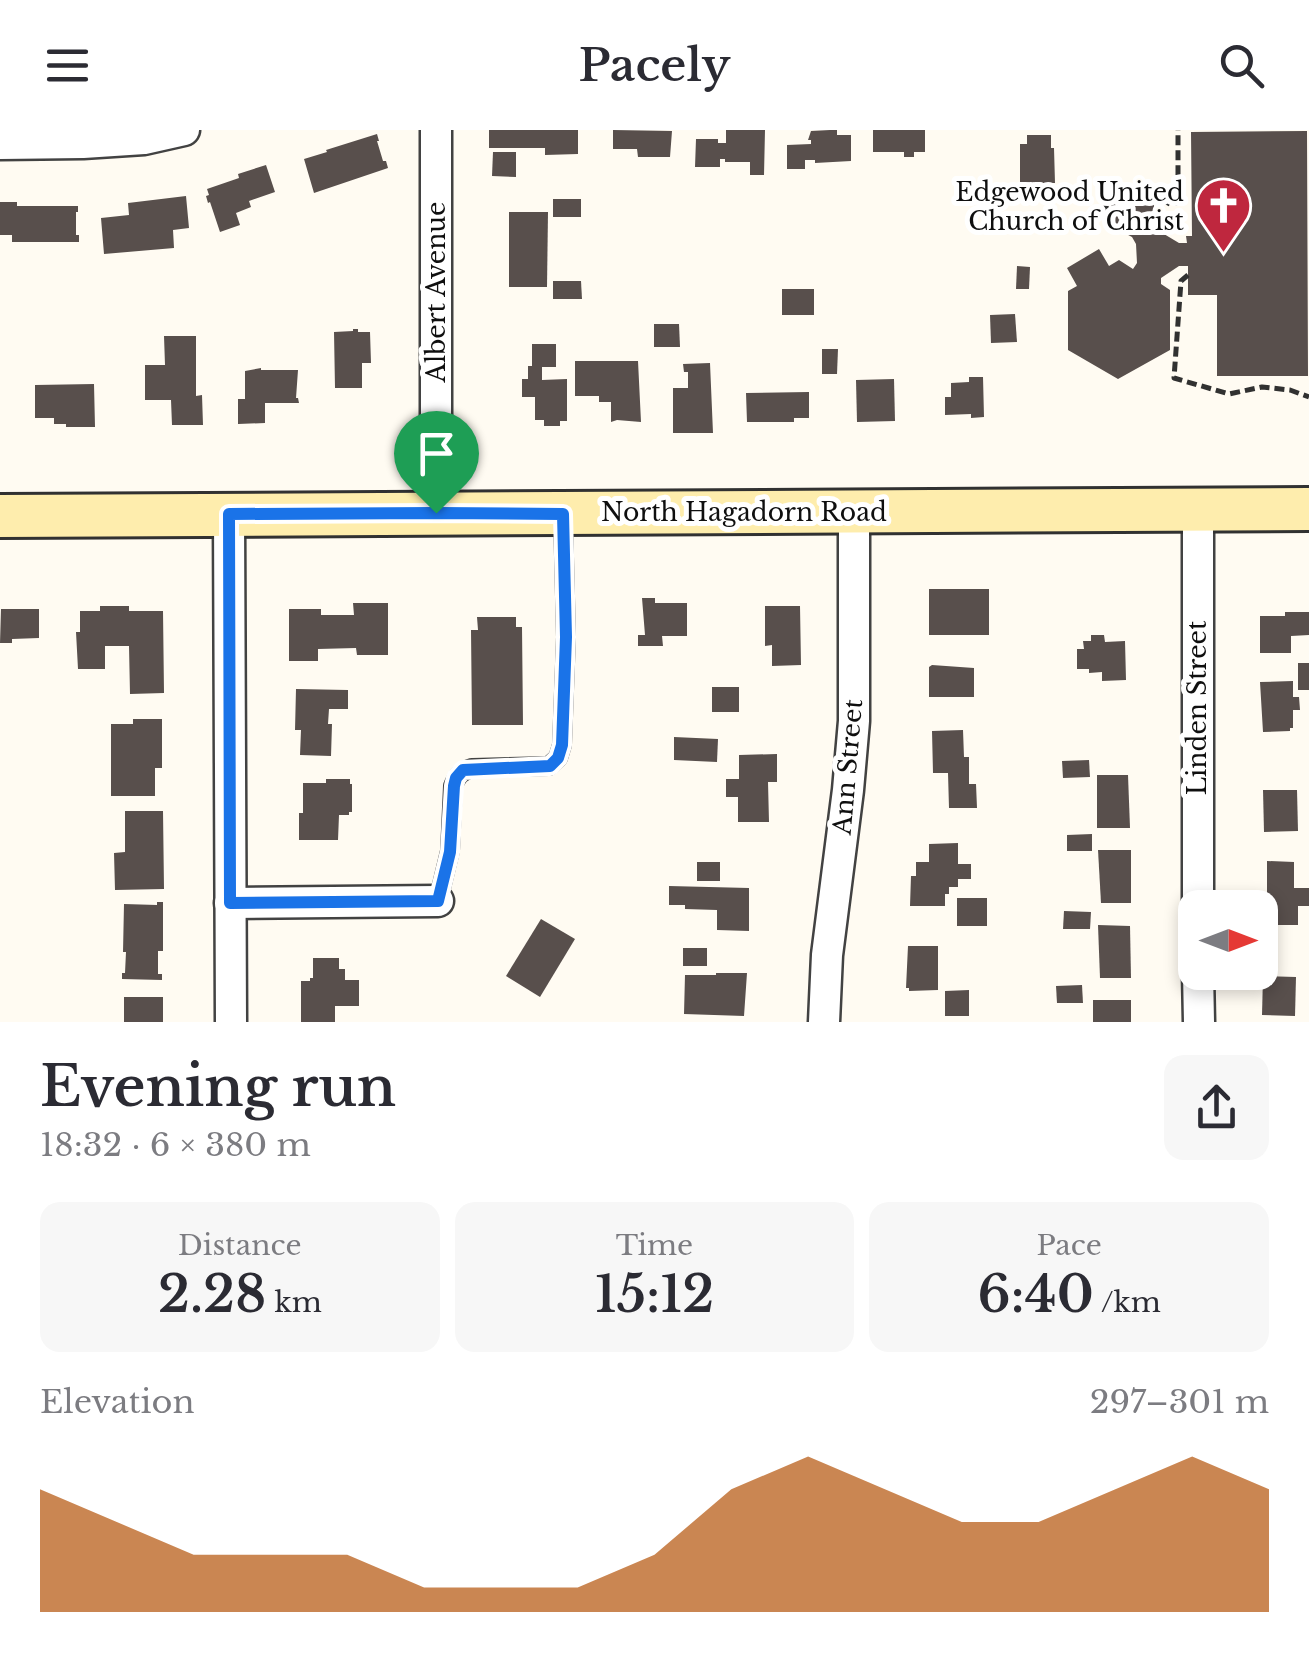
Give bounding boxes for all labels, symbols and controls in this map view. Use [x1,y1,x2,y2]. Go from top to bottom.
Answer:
text: Pacely [578,37,731,93]
icon: menu [40,38,95,93]
icon: search [1214,38,1269,93]
church icon: Edgewood United Church of Christ [1193,176,1253,255]
place label: Edgewood United Church of Christ [955,177,1185,237]
street label: Albert Avenue [421,202,452,383]
pin [394,411,479,514]
icon: arrive [409,426,464,481]
street label: North Hagadorn Road [601,497,887,528]
street label: Linden Street [1182,620,1213,795]
street label: Ann Street [827,697,869,837]
north arrow [1178,890,1278,990]
map controls [1178,890,1278,990]
text: Evening run [40,1053,396,1121]
button: share [1164,1055,1269,1160]
text: 18:32 · 6 × 380 m [40,1125,311,1165]
text: Distance [178,1228,302,1263]
text: Time [616,1228,693,1263]
text: Pace [1036,1228,1102,1263]
text: 2.28 [158,1263,266,1326]
text: 15:12 [595,1263,714,1326]
text: 6:40 [977,1263,1094,1326]
text: km [266,1285,322,1320]
text: /km [1094,1285,1161,1320]
text: Elevation [40,1382,194,1422]
text: 297–301 m [1090,1382,1269,1422]

